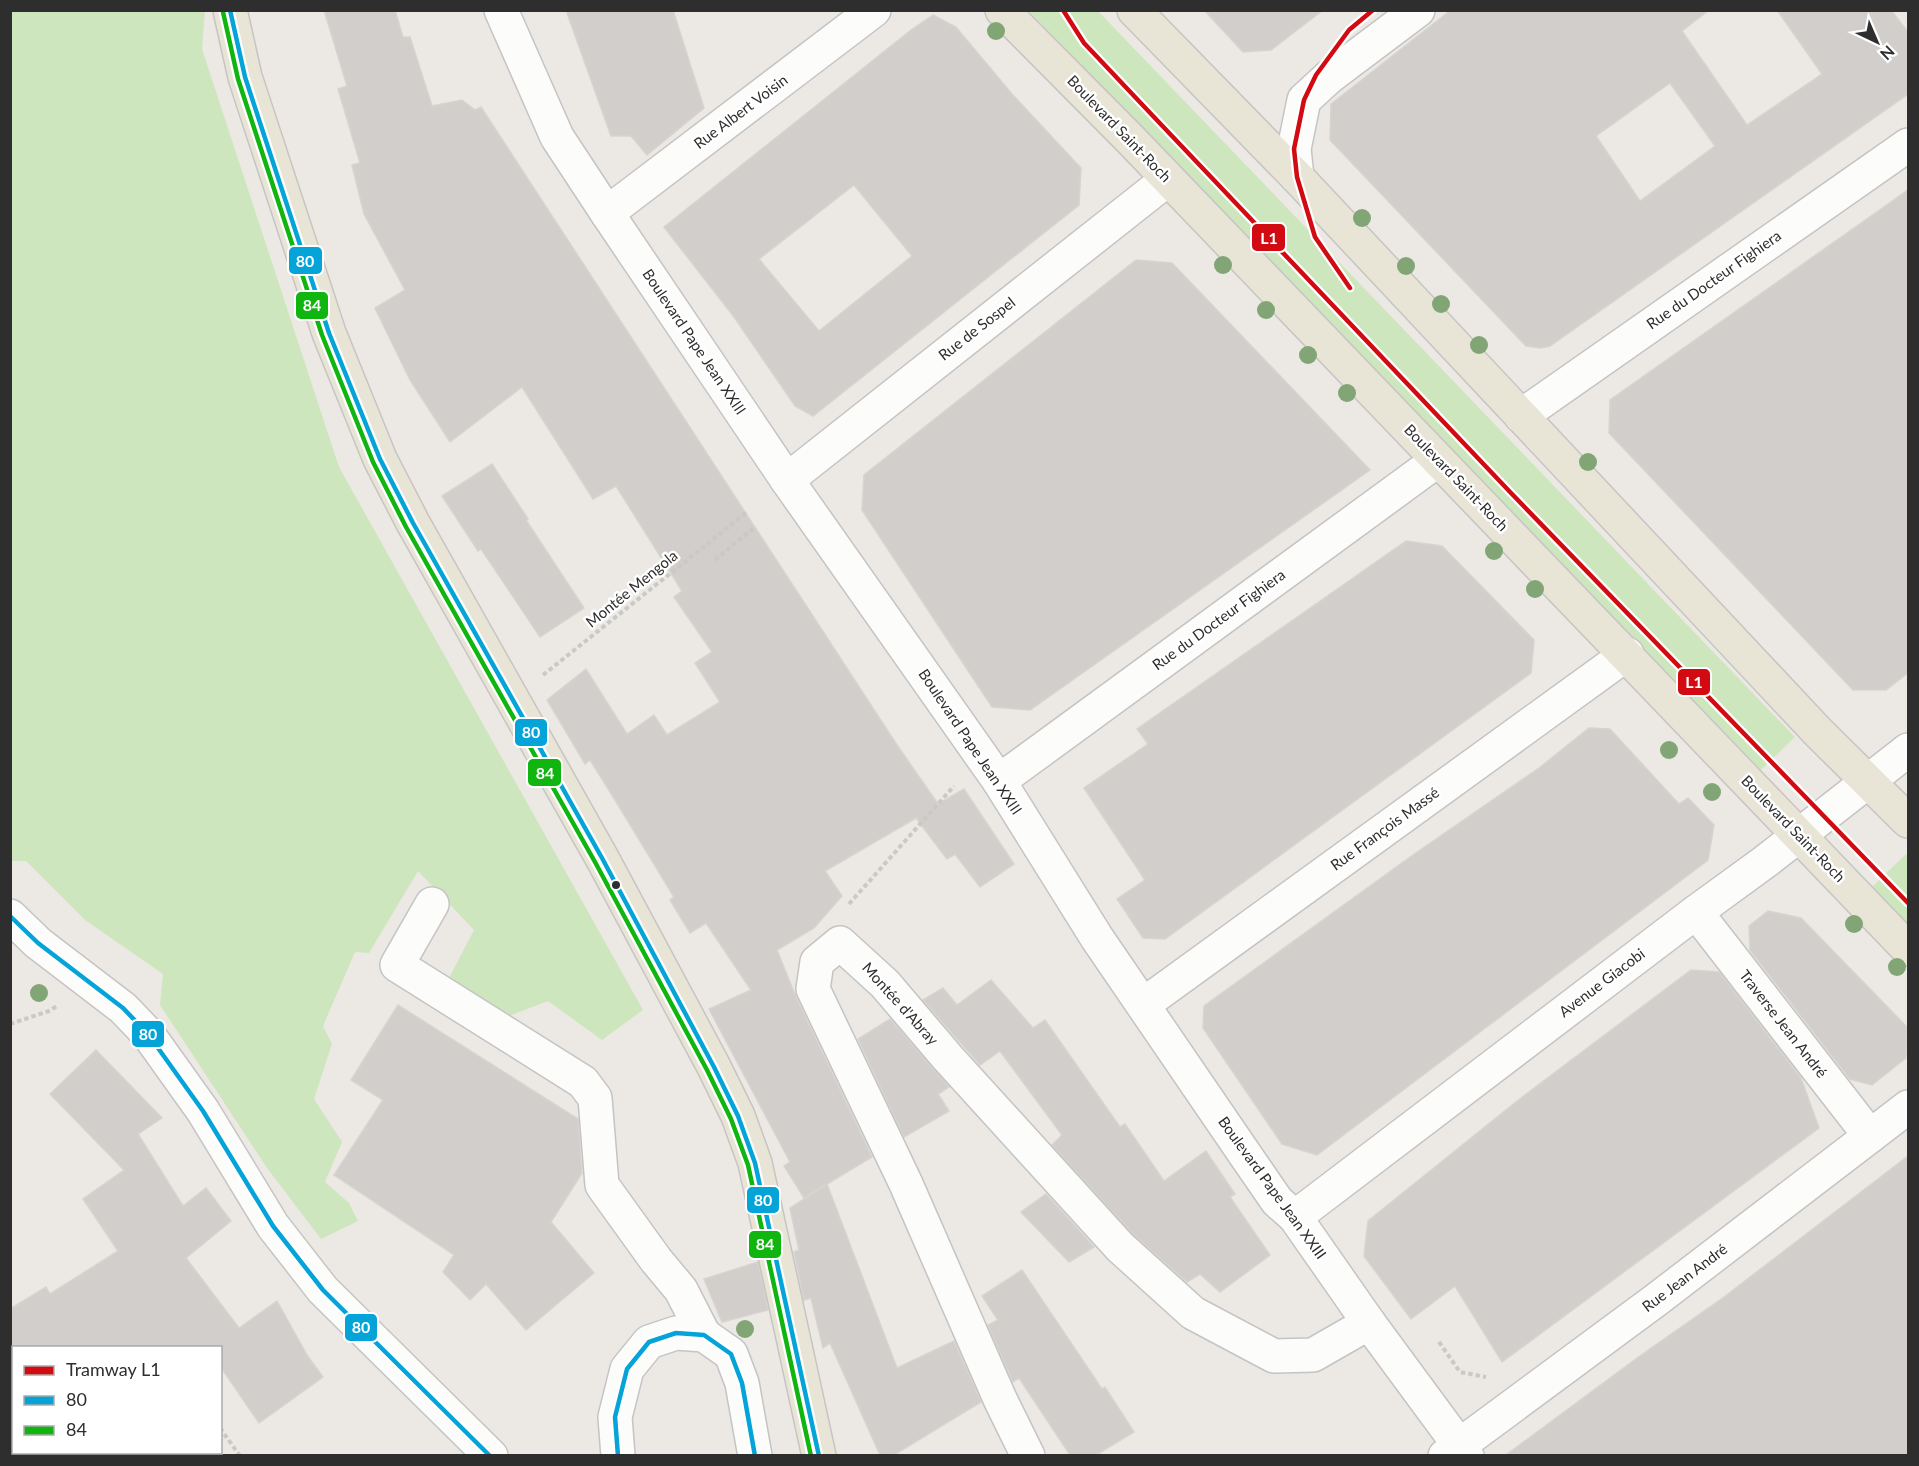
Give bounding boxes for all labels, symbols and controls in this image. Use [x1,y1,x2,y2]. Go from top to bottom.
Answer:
north arrow [1847,12,1907,72]
text: N [1877,42,1899,64]
street label: Rue Albert Voisin [690,70,791,152]
street label: Boulevard Saint-Roch [1064,71,1175,185]
line badge: L1 [1251,223,1286,252]
street label: Rue du Docteur Fighiera [1643,226,1784,332]
text: L1 [1260,228,1278,247]
line badge: 80 [288,246,323,275]
text: 80 [296,251,314,270]
street label: Boulevard Pape Jean XXIII [639,265,750,418]
line badge: 84 [295,291,329,320]
street label: Rue de Sospel [934,293,1018,364]
text: 84 [303,295,321,314]
street label: Boulevard Saint-Roch [1401,420,1512,534]
street label: Montée Mengola [582,546,681,631]
street label: Rue du Docteur Fighiera [1148,565,1288,673]
street label: Boulevard Pape Jean XXIII [915,665,1026,818]
line badge: L1 [1677,668,1711,696]
text: L1 [1685,672,1703,691]
line badge: 80 [514,718,548,747]
text: 80 [522,722,540,741]
line badge: 84 [527,758,562,787]
text: 84 [536,763,554,782]
street label: Boulevard Saint-Roch [1738,771,1849,885]
street label: Rue François Massé [1327,783,1442,874]
unlabelled marker [610,879,622,891]
street label: Avenue Giacobi [1555,944,1648,1020]
street label: Montée d'Abray [859,958,943,1049]
street label: Traverse Jean André [1736,966,1831,1081]
line badge: 80 [131,1020,165,1048]
text: 80 [139,1024,157,1043]
street label: Boulevard Pape Jean XXIII [1215,1113,1331,1262]
line badge: 80 [746,1186,780,1214]
text: 80 [754,1190,772,1209]
line badge: 84 [748,1230,782,1259]
text: 84 [756,1234,774,1253]
street label: Rue Jean André [1638,1239,1731,1315]
line badge: 80 [344,1313,378,1342]
text: 80 [352,1317,370,1336]
legend [12,1346,222,1454]
text: Tramway L1 [66,1358,161,1380]
text: 80 [66,1388,87,1410]
text: 84 [66,1418,87,1440]

